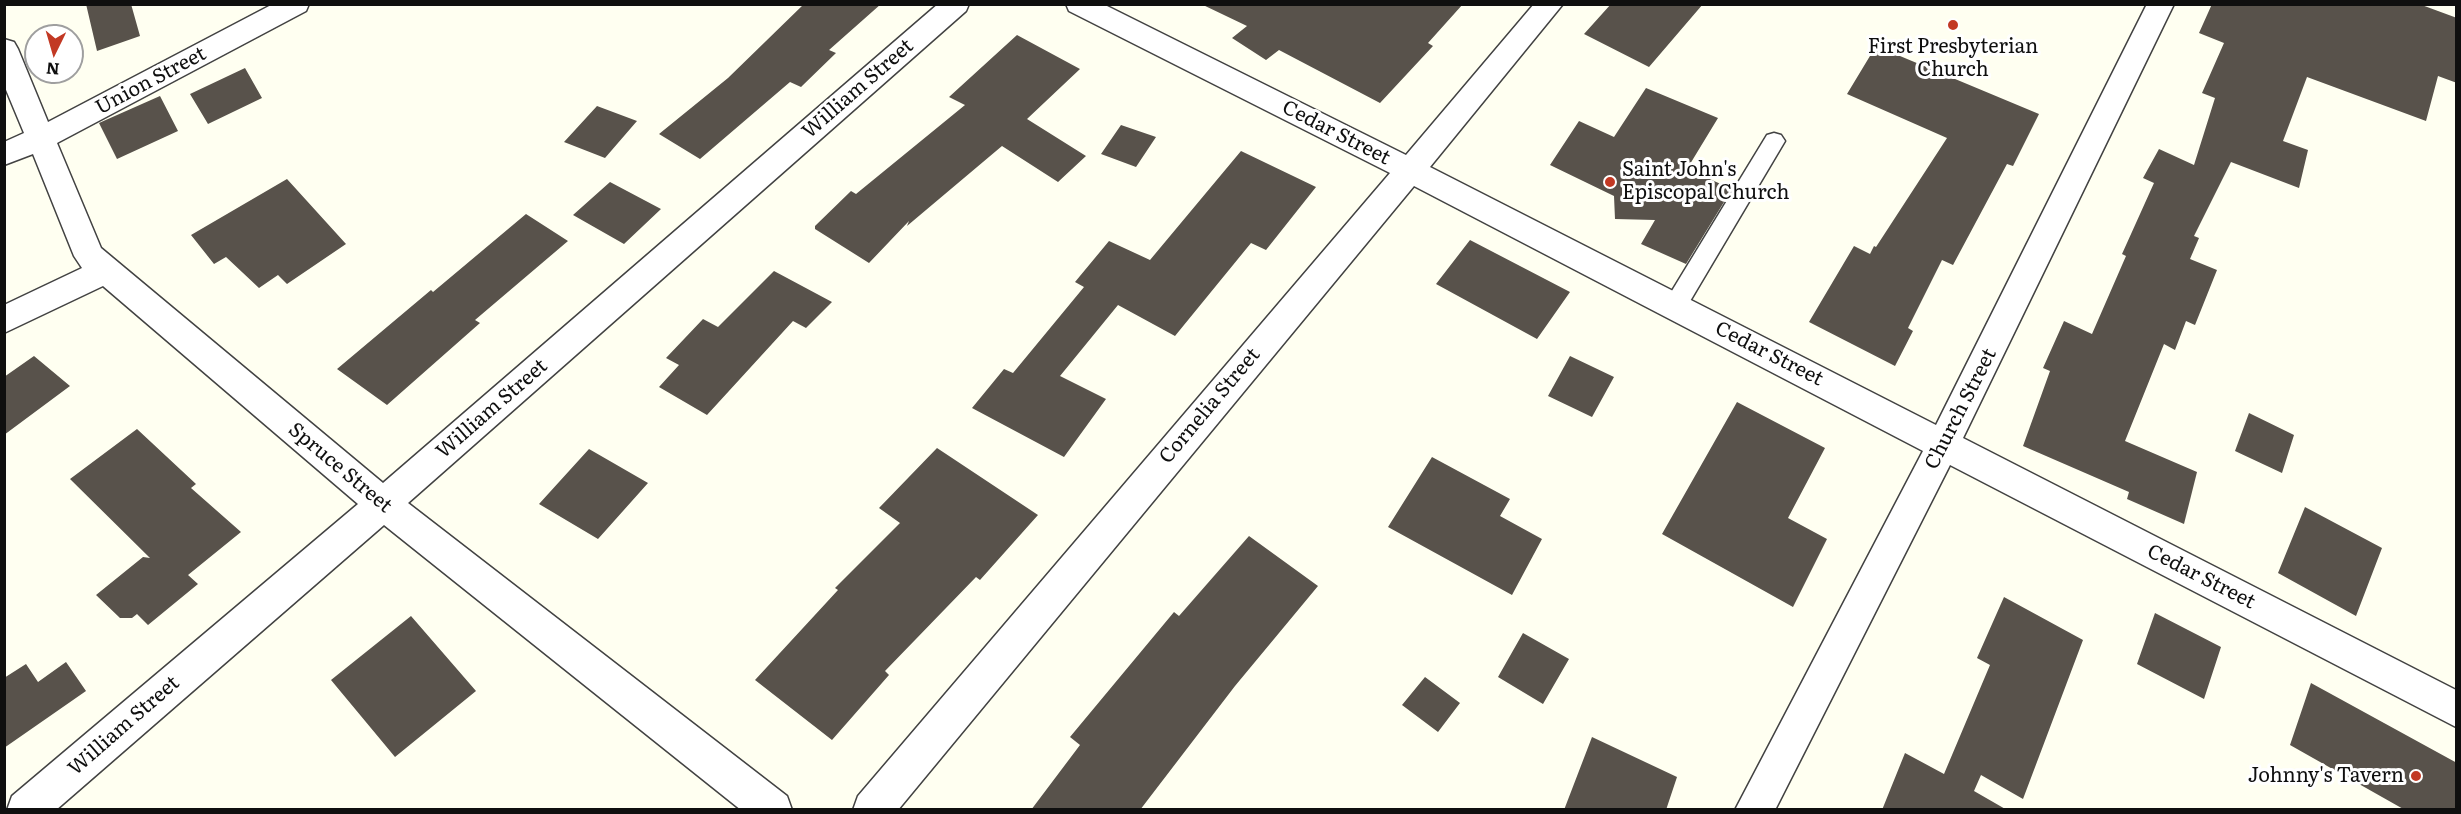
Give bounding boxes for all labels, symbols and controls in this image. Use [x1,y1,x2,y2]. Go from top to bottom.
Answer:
marker: First Presbyterian Church [1946,18,1960,32]
north arrow [24,24,84,84]
street label: William Street [798,34,918,144]
place label: First Presbyterian Church [1868,35,2038,82]
street label: Union Street [92,42,210,120]
text: N [45,57,60,82]
street label: Cedar Street [1278,96,1394,170]
place label: Saint John's Episcopal Church [1622,158,1790,205]
marker: Saint John's Episcopal Church [1603,175,1617,189]
street label: Cedar Street [1711,317,1827,391]
street label: Cornelia Street [1155,343,1265,469]
street label: Church Street [1920,344,2002,474]
street label: William Street [432,354,552,464]
street label: Spruce Street [283,418,397,518]
street label: Cedar Street [2143,540,2259,614]
street label: William Street [64,671,184,781]
place label: Johnny's Tavern [2248,764,2404,788]
marker: Johnny's Tavern [2409,769,2423,783]

